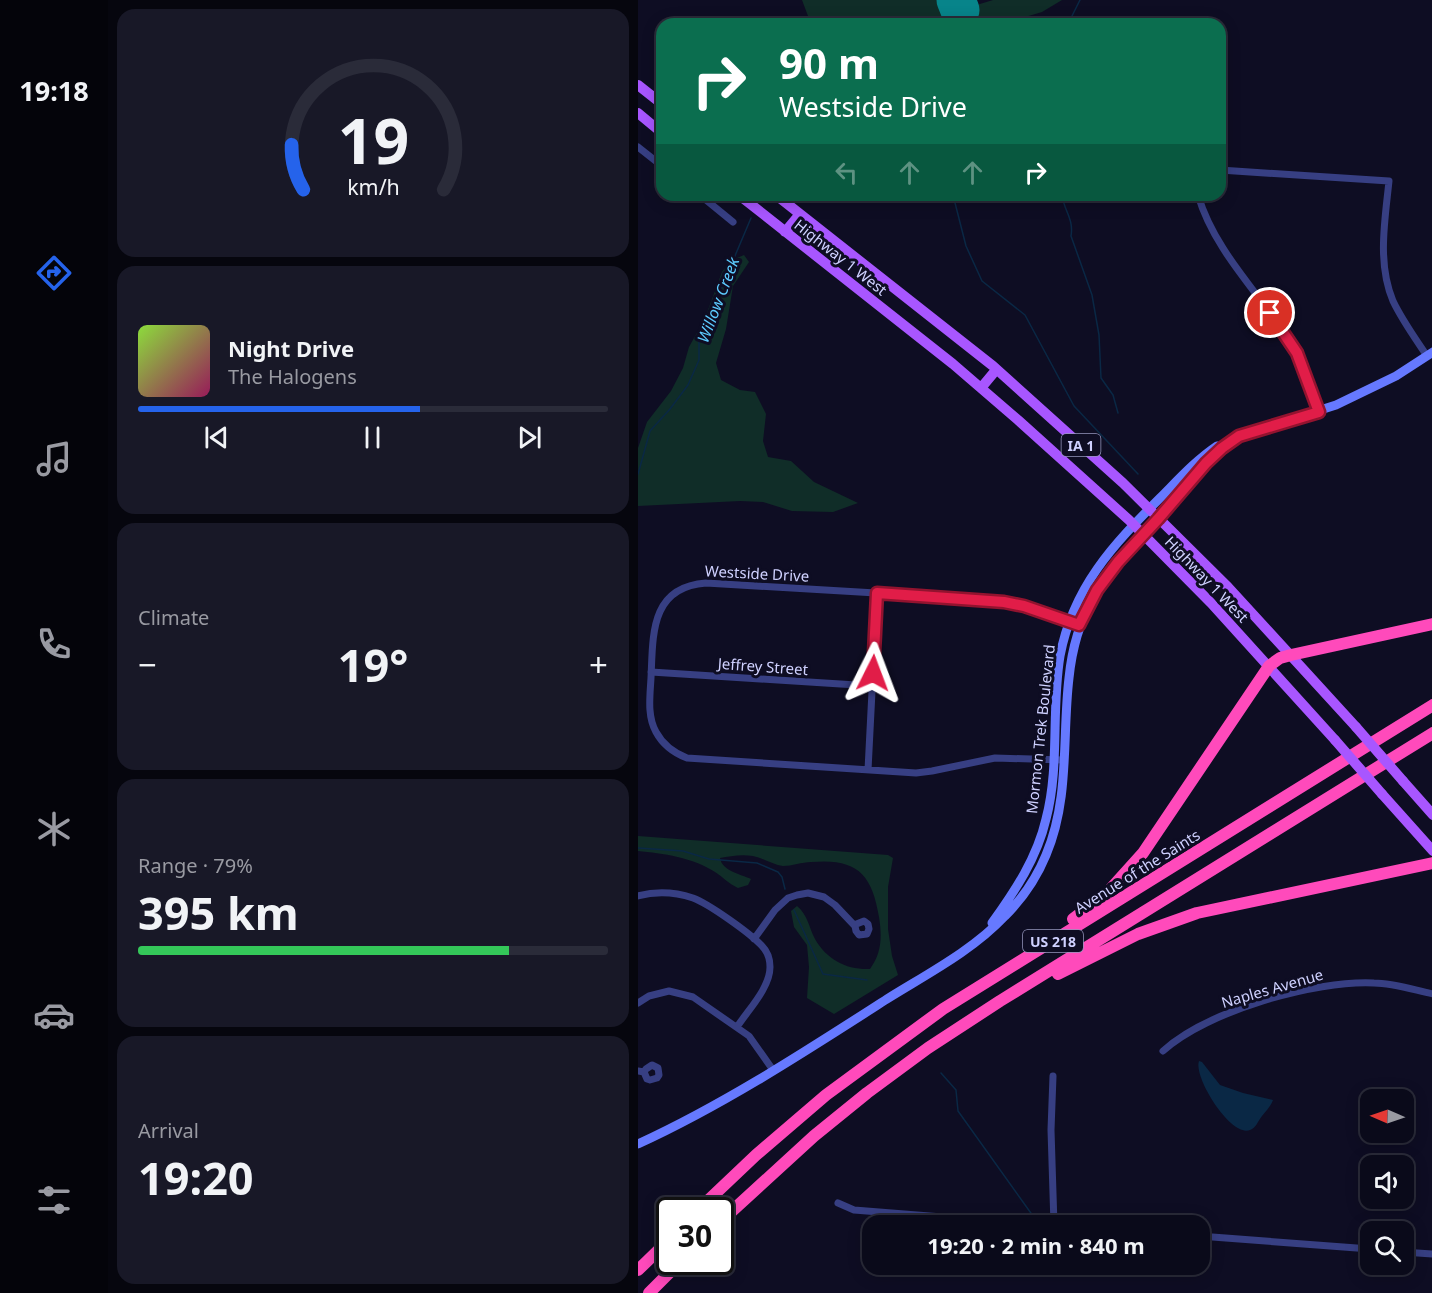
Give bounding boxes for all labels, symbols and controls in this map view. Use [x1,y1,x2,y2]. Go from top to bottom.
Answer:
text: 90 m [779,34,879,91]
icon: right [680,42,758,120]
text: 19:18 [19,72,89,109]
text: Westside Drive [779,88,967,125]
text: 19 [337,97,409,182]
icon: left [830,156,863,189]
icon: ahead [893,156,926,189]
icon: ahead [956,156,989,189]
icon: right [1019,156,1052,189]
text: km/h [347,172,399,201]
street label: Highway 1 West [791,215,892,300]
icon: directions [33,252,75,294]
water label: Willow Creek [692,253,745,346]
pin [1244,287,1295,338]
icon: arrive [1253,296,1286,329]
text: Night Drive [228,333,354,363]
text: The Halogens [228,363,357,390]
icon: previous [200,421,233,454]
icon: pause [356,421,389,454]
icon: next [513,421,546,454]
road number: IA 1 [1062,434,1100,456]
icon: music [33,438,75,480]
street label: Highway 1 West [1161,532,1254,627]
street label: Westside Drive [704,560,810,586]
text: Climate [138,604,209,631]
icon: phone [33,623,75,665]
text: 19° [338,634,408,695]
position arrow [841,641,905,705]
text: − [138,642,157,687]
text: + [589,642,608,687]
street label: Mormon Trek Boulevard [1021,643,1059,815]
street label: Jeffrey Street [715,653,809,679]
icon: climate [33,808,75,850]
street label: Avenue of the Saints [1071,824,1203,918]
text: Range · 79% [138,852,253,879]
text: 395 km [138,882,299,943]
road number: US 218 [1023,930,1083,952]
street label: Naples Avenue [1219,964,1325,1012]
icon: car [33,994,75,1036]
north arrow [1360,1089,1414,1143]
map controls [1360,1089,1414,1275]
text: Arrival [138,1117,199,1144]
text: 19:20 [138,1147,254,1208]
button: sound [1360,1155,1414,1209]
icon: filters [33,1179,75,1221]
speed limit sign: 30 [656,1197,734,1275]
button: search [1360,1221,1414,1275]
text: 19:20 · 2 min · 840 m [927,1230,1145,1260]

